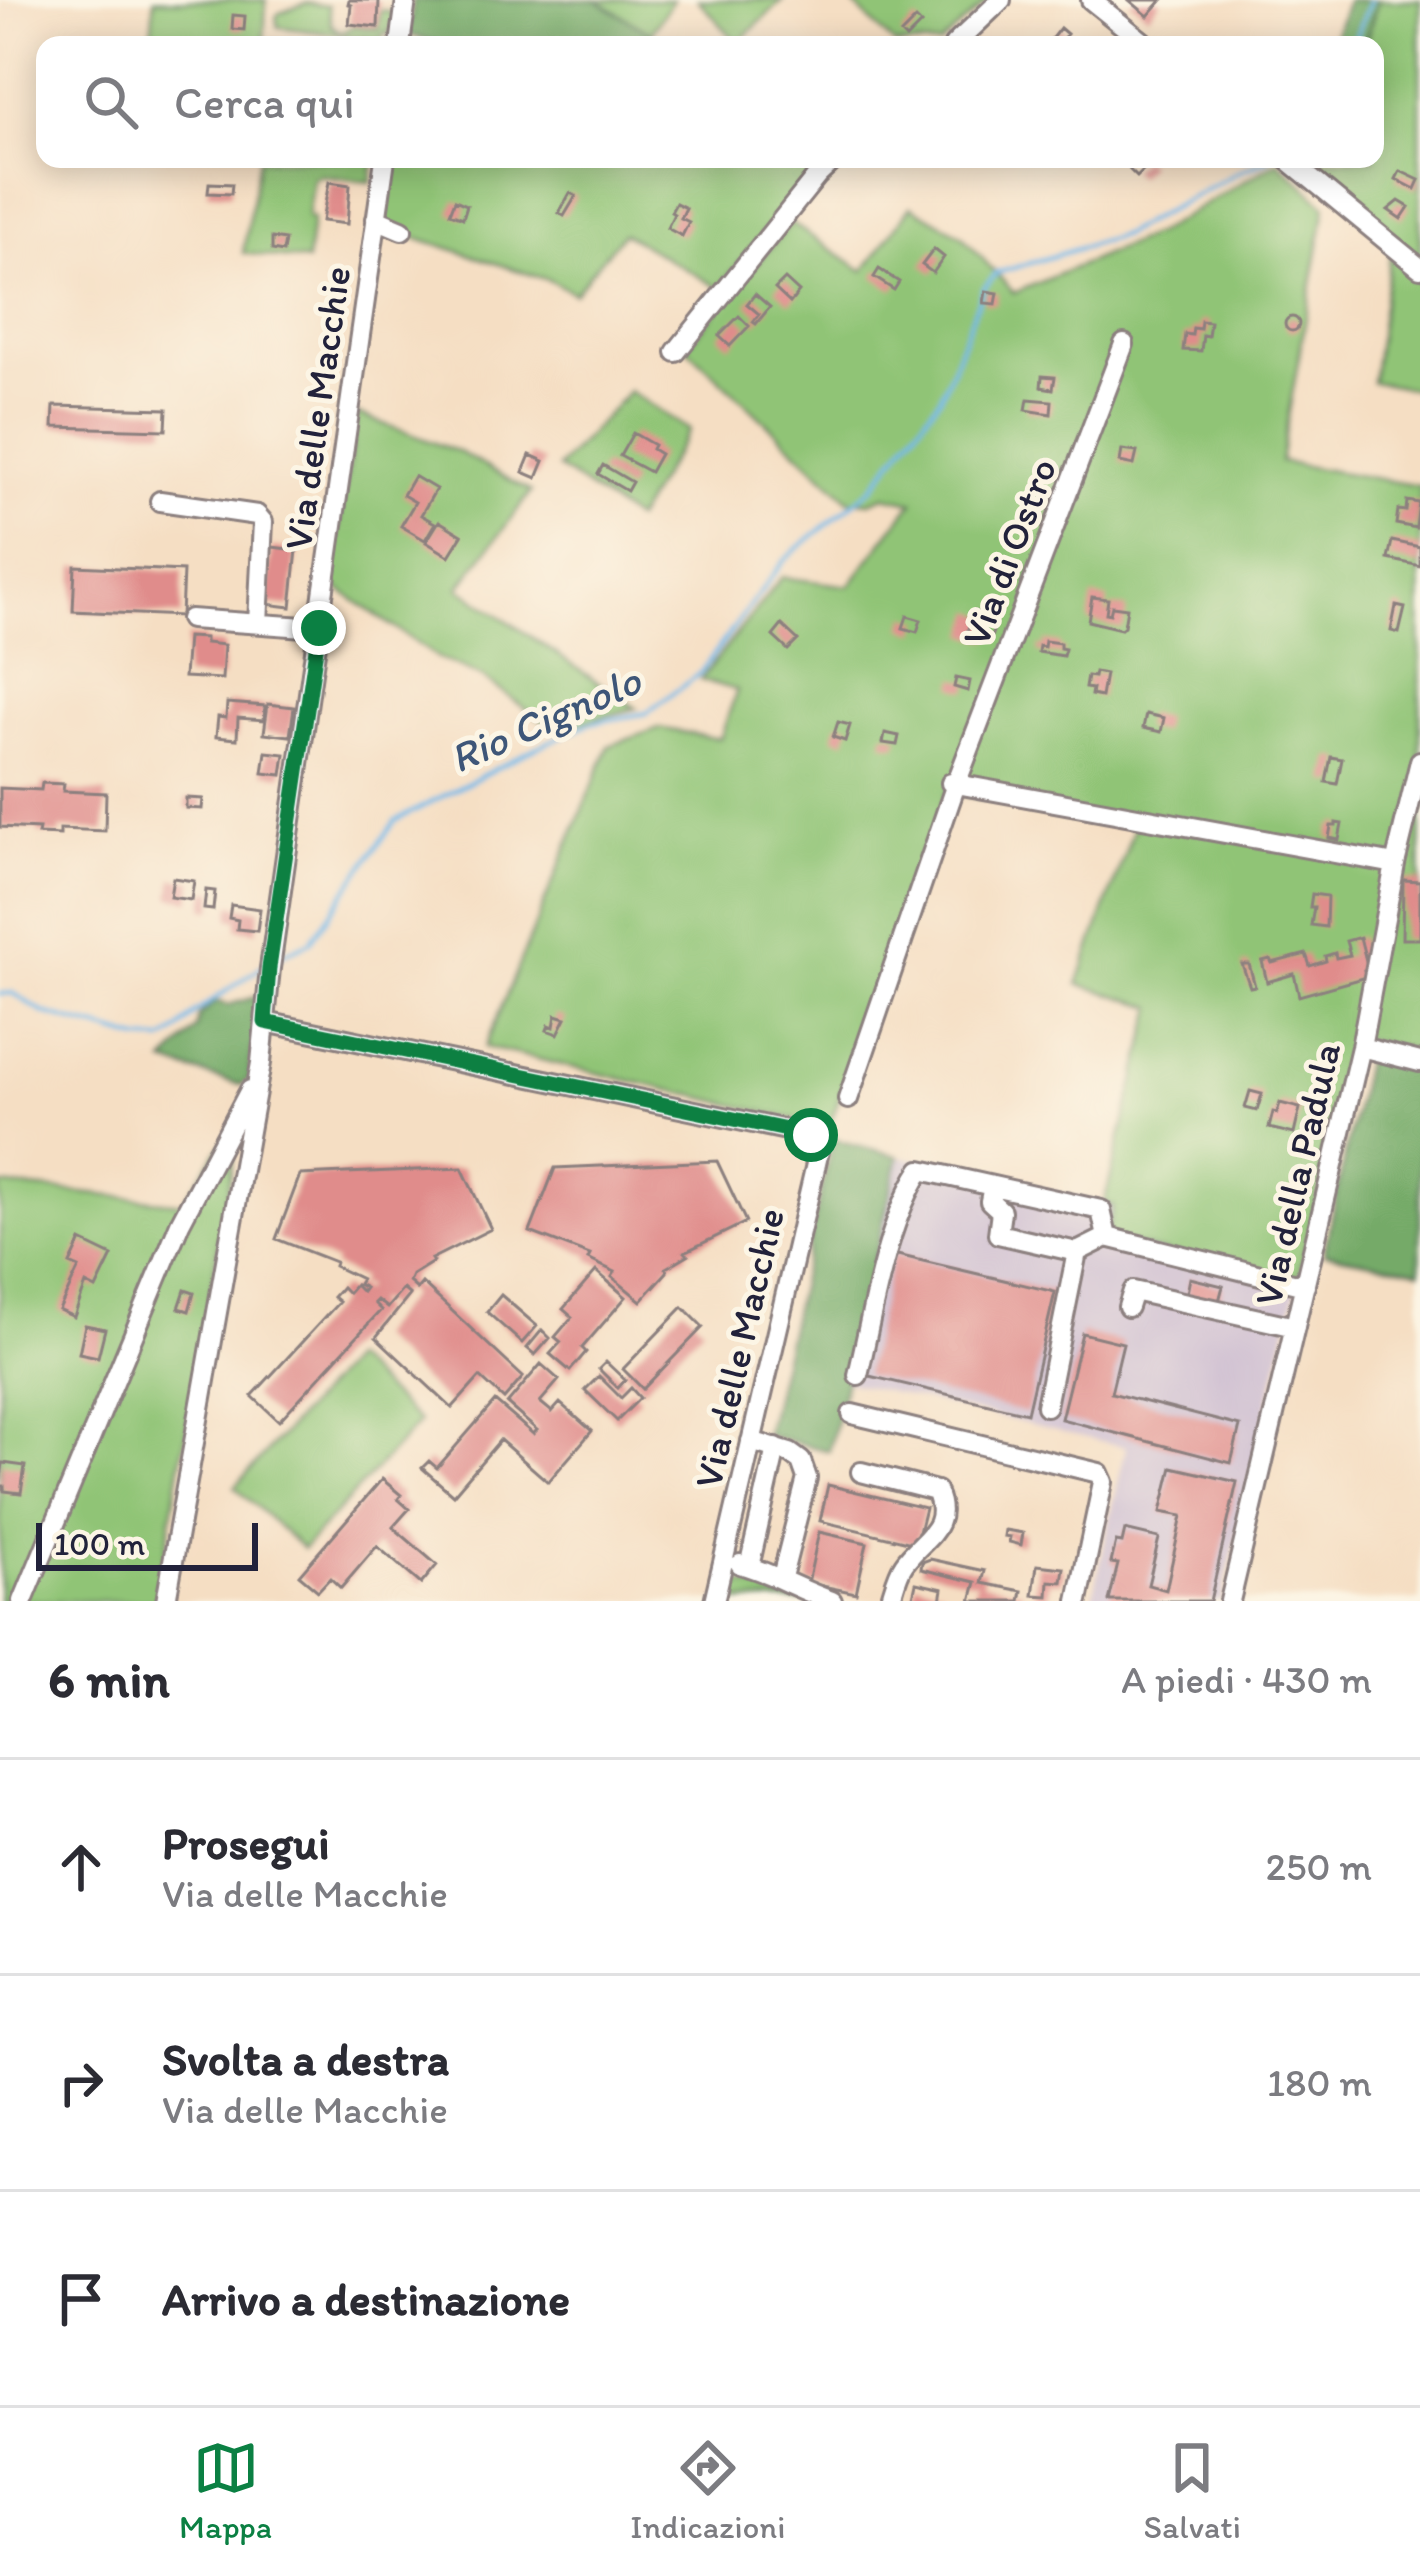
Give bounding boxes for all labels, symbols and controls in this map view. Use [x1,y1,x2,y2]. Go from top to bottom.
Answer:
search box [36,36,1384,168]
icon: search [78,69,144,135]
text: Cerca qui [174,75,355,129]
street label: Via delle Macchie [274,263,360,553]
street label: Via di Ostro [952,452,1066,652]
route end [292,601,346,655]
water label: Rio Cignolo [442,654,650,784]
street label: Via della Padula [1244,1038,1350,1310]
route start [784,1108,838,1162]
street label: Via delle Macchie [684,1203,794,1493]
scale bar [36,1517,258,1570]
text: 100 m [54,1524,145,1563]
text: 6 min [48,1649,170,1710]
text: A piedi · 430 m [1121,1656,1372,1703]
text: Prosegui [162,1816,330,1870]
icon: ahead [48,1834,114,1900]
text: 250 m [1265,1843,1372,1890]
text: Via delle Macchie [162,1870,448,1917]
text: Svolta a destra [162,2032,449,2086]
icon: right [48,2050,114,2116]
text: 180 m [1267,2059,1372,2106]
text: Via delle Macchie [162,2086,448,2133]
icon: arrive [48,2266,114,2332]
text: Arrivo a destinazione [162,2272,570,2326]
tab: Mappa [179,2435,272,2546]
tab: Indicazioni [630,2435,786,2546]
tab: Salvati [1144,2435,1241,2546]

